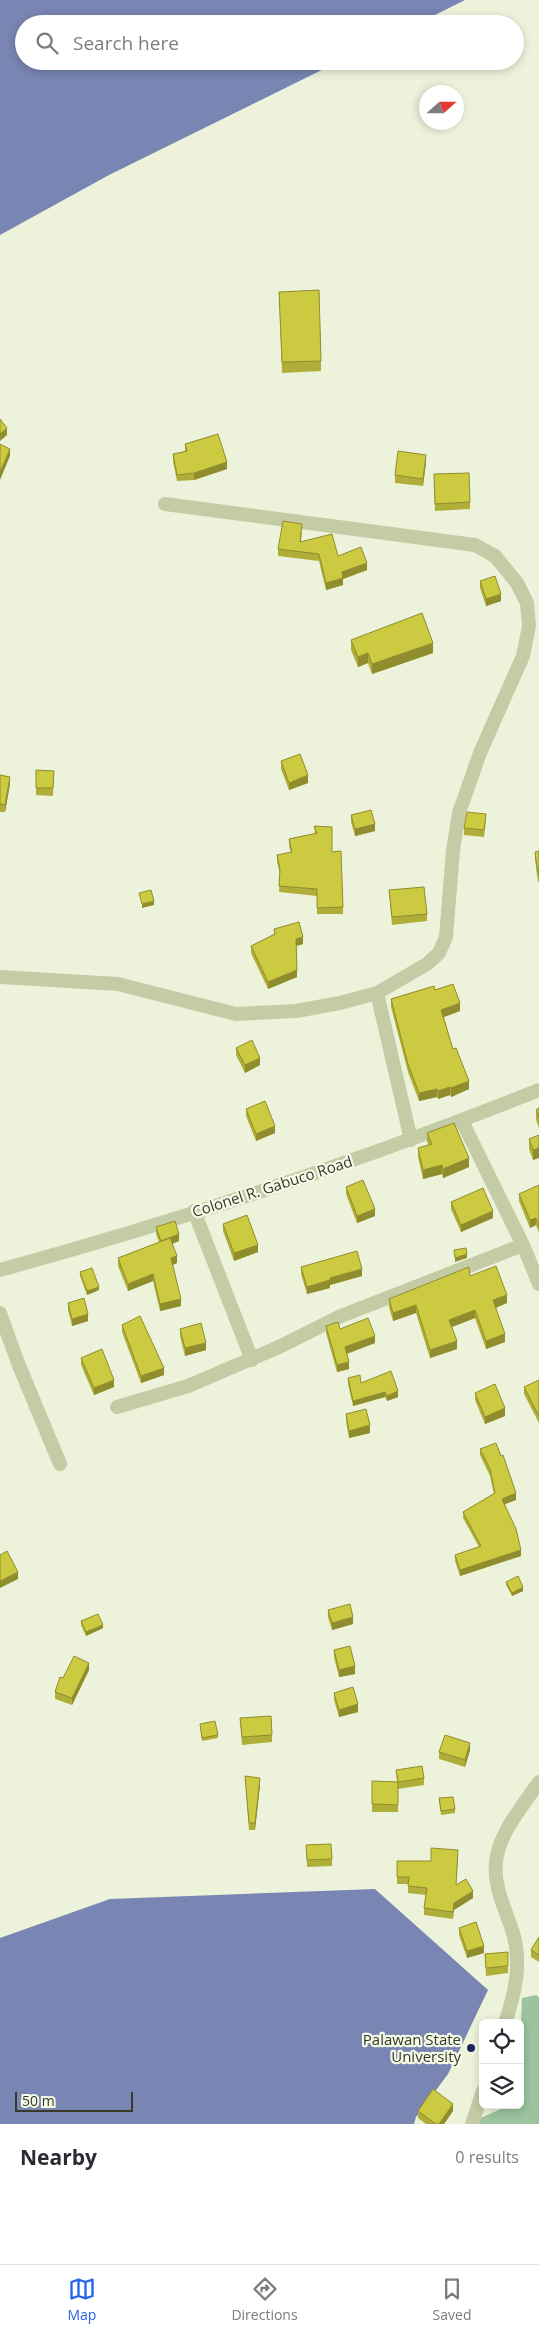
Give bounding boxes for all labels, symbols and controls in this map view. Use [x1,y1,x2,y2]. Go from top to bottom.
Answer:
search box [15,15,524,70]
icon: search [33,29,61,57]
text: Search here [73,30,179,56]
north arrow [419,85,464,130]
street label: Colonel R. Gabuco Road [189,1151,355,1221]
map controls [479,2019,524,2109]
button: locate [479,2019,524,2064]
place label: Palawan State University [363,2029,461,2066]
marker: Palawan State University [465,2042,477,2054]
button: layers [479,2064,524,2109]
scale bar [15,2089,132,2112]
text: 50 m [22,2091,55,2110]
text: Nearby [20,2143,97,2171]
text: 0 results [455,2146,519,2168]
tab: Map [67,2275,96,2324]
tab: Directions [231,2275,298,2324]
tab: Saved [433,2275,471,2324]

